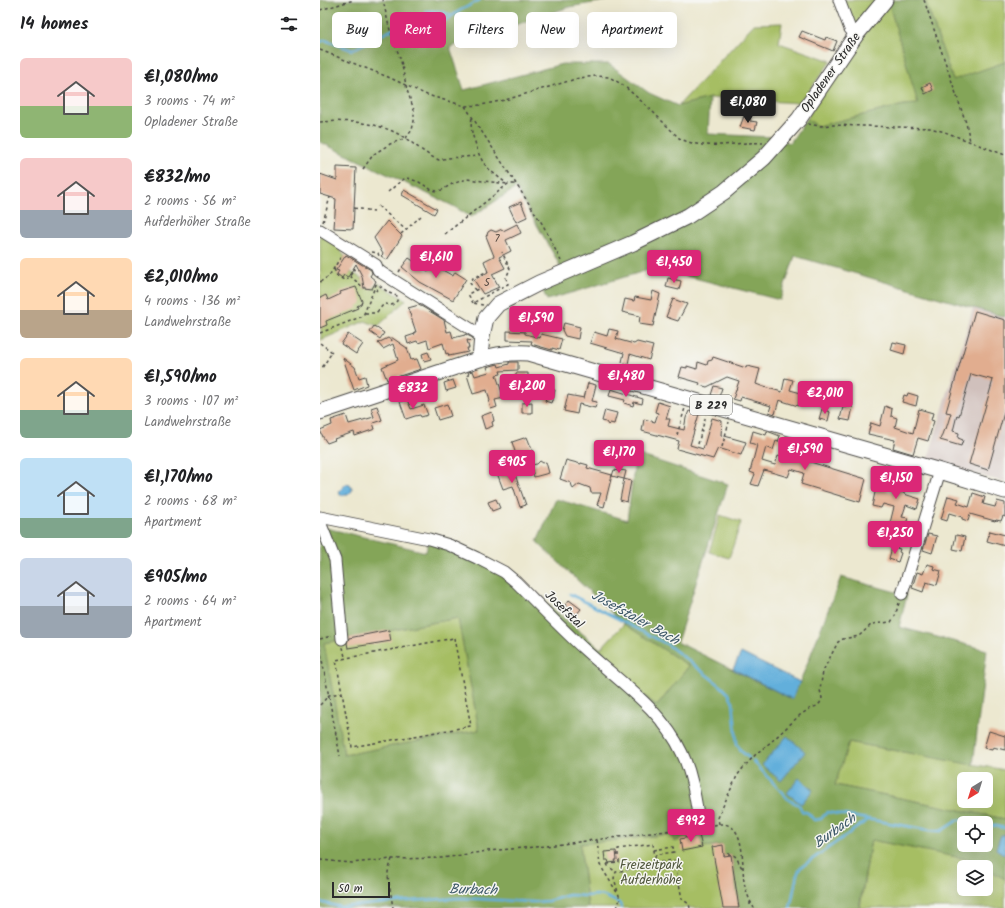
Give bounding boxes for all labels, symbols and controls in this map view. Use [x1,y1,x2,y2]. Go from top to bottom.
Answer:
text: 14 homes [20,11,88,38]
chip: Buy [332,12,382,48]
chip: Rent [390,12,446,48]
chip: Filters [454,12,518,48]
chip: New [526,12,579,48]
chip: Apartment [587,12,677,48]
icon: filters [278,13,300,35]
street label: Opladener Straße [795,28,867,117]
text: €1,080/mo [144,64,218,91]
icon: home [52,74,100,122]
pin: €1,080 [715,90,781,124]
text: 3 rooms · 74 m² [144,91,235,112]
text: €1,080 [730,92,766,113]
text: Opladener Straße [144,112,238,133]
text: €832/mo [144,164,211,191]
icon: home [52,174,100,222]
text: 2 rooms · 56 m² [144,191,236,212]
text: Aufderhöher Straße [144,212,251,233]
house number: 7 [494,230,500,248]
pin: €1,610 [403,245,469,279]
text: €1,610 [419,247,453,268]
pin: €1,450 [641,250,707,284]
text: €1,450 [656,252,692,273]
text: €2,010/mo [144,264,218,291]
icon: home [52,274,100,322]
house number: 5 [484,274,491,292]
text: 4 rooms · 136 m² [144,291,240,312]
pin: €1,590 [503,306,569,340]
text: €1,590 [518,308,554,329]
text: Landwehrstraße [144,312,231,333]
text: €1,590/mo [144,364,217,391]
pin: €1,480 [593,364,659,398]
text: €1,480 [608,366,645,387]
icon: home [52,374,100,422]
pin: €1,200 [494,374,560,408]
pin: €832 [389,376,437,410]
text: €1,200 [509,376,545,397]
text: €832 [398,378,428,399]
pin: €2,010 [792,381,858,415]
text: €2,010 [807,383,843,404]
text: 3 rooms · 107 m² [144,391,238,412]
road number: B 229 [690,395,732,415]
text: Landwehrstraße [144,412,231,433]
pin: €1,590 [772,437,838,471]
text: €1,590 [787,439,823,460]
pin: €1,170 [586,440,652,474]
text: €1,170 [603,442,635,463]
pin: €905 [488,450,536,484]
text: €905 [498,452,526,473]
text: €1,170/mo [144,464,213,491]
pin: €1,150 [863,466,929,500]
text: €1,150 [880,468,912,489]
icon: home [52,474,100,522]
text: 2 rooms · 68 m² [144,491,237,512]
text: Apartment [144,512,202,533]
pin: €1,250 [862,521,928,555]
text: €1,250 [877,523,913,544]
text: €905/mo [144,564,207,591]
icon: home [52,574,100,622]
water label: Josefstaler Bach [587,585,684,652]
street label: Josefstal [539,586,589,634]
text: 2 rooms · 64 m² [144,591,236,612]
text: Apartment [144,612,202,633]
north arrow [957,772,993,808]
map controls [957,772,993,896]
water label: Burbach [809,807,862,854]
pin: €992 [667,809,715,843]
text: €992 [677,811,705,832]
button: locate [957,816,993,852]
park label: Freizeitpark Aufderhöhe [620,855,683,891]
button: layers [957,860,993,896]
water label: Burbach [449,879,499,901]
scale bar [332,880,390,899]
text: 50 m [338,880,363,898]

